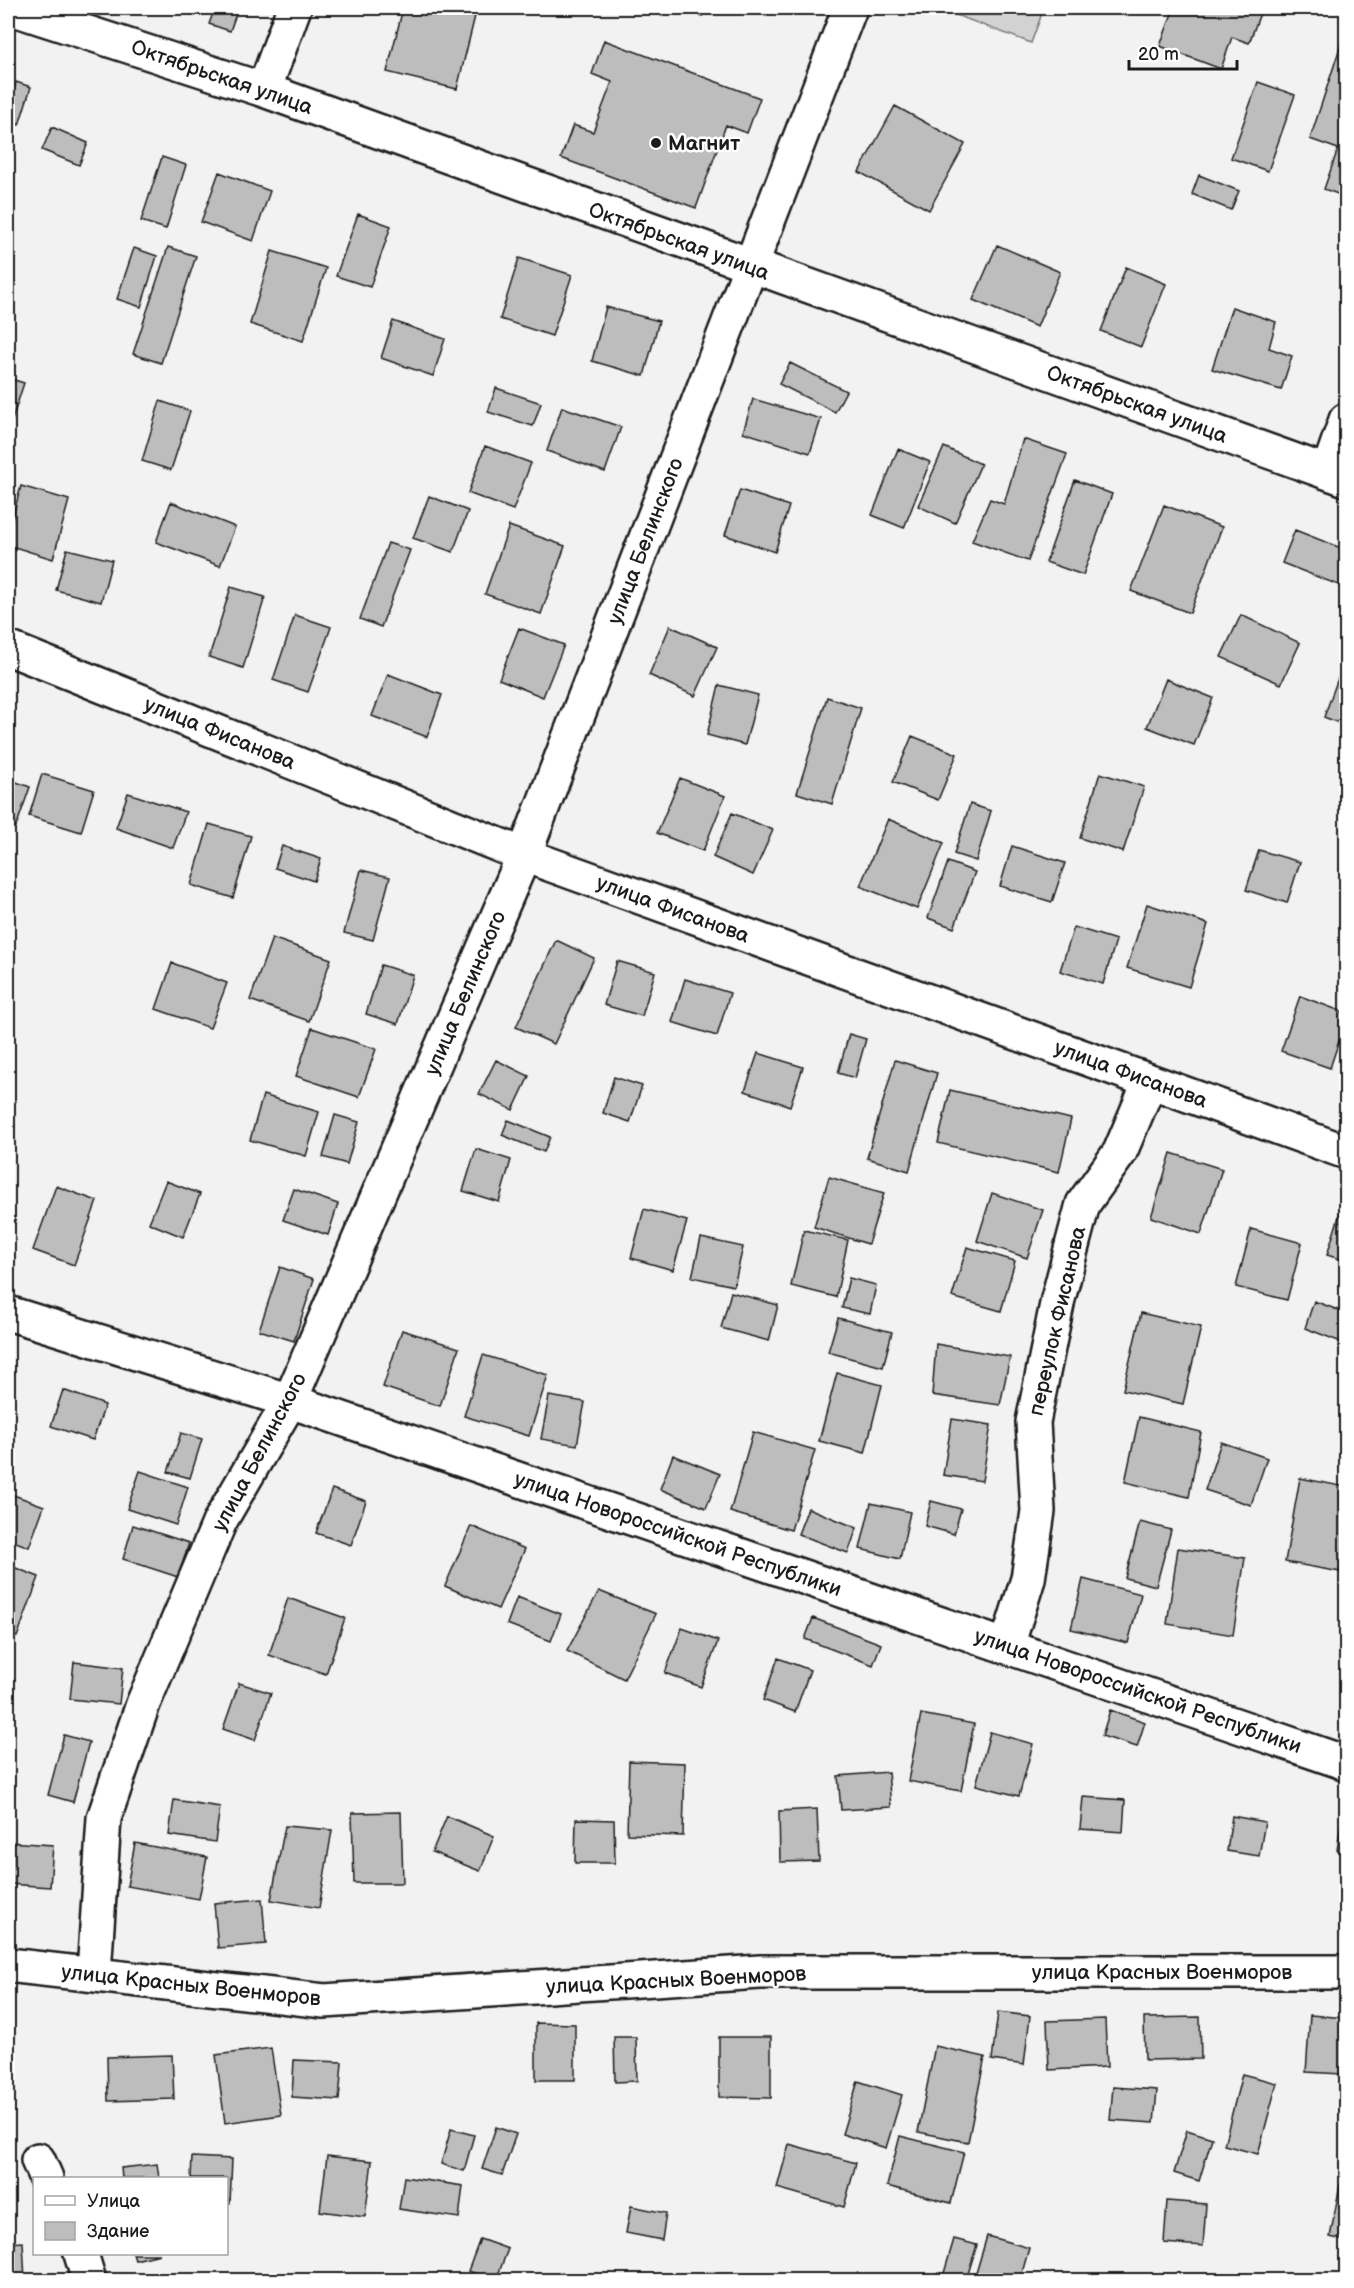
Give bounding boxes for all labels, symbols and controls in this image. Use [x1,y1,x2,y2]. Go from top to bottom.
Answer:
scale bar [1129,33,1237,71]
street label: Октябрьская улица [128,35,316,120]
text: 20 m [1138,44,1179,65]
place label: Магнит [668,131,740,156]
marker: Магнит [649,136,663,150]
street label: Октябрьская улица [585,197,773,286]
street label: Октябрьская улица [1043,360,1231,449]
street label: улица Белинского [602,454,689,628]
street label: улица Фисанова [141,692,300,775]
street label: улица Фисанова [593,870,753,949]
street label: улица Белинского [420,907,511,1079]
street label: улица Фисанова [1051,1035,1211,1114]
street label: переулок Фисанова [1024,1223,1092,1418]
street label: улица Белинского [207,1369,312,1536]
street label: улица Новороссийской Республики [511,1467,845,1602]
street label: улица Новороссийской Республики [971,1624,1305,1759]
street label: улица Красных Военморов [60,1959,322,2012]
street label: улица Красных Военморов [1032,1960,1292,1985]
street label: улица Красных Военморов [545,1961,807,2000]
legend [33,2177,228,2255]
text: Улица [87,2191,141,2212]
text: Здание [87,2221,149,2242]

